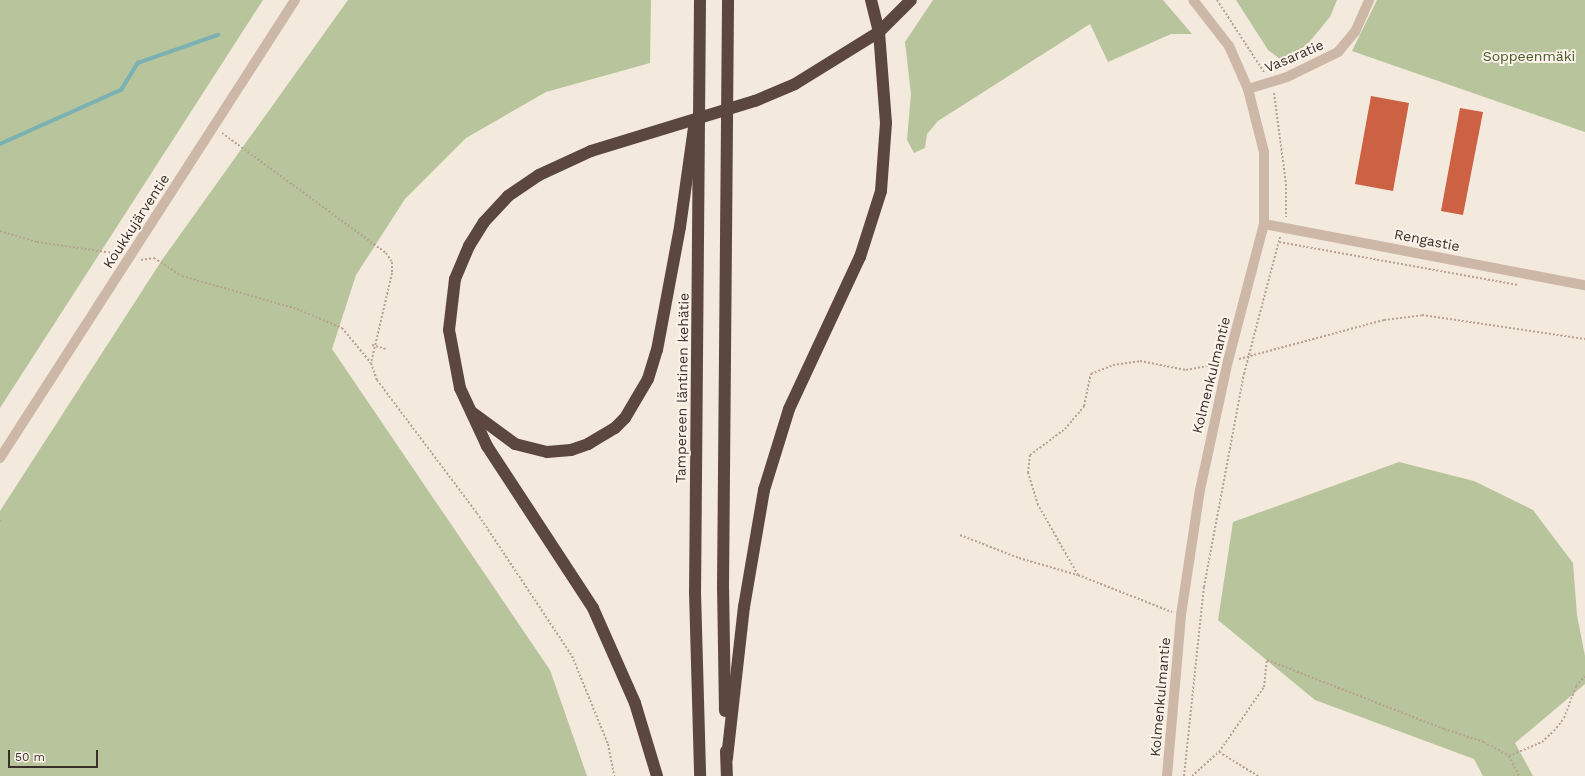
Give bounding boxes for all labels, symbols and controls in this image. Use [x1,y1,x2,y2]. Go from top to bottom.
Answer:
street label: Vasaratie [1262,36,1326,76]
park label: Soppeenmäki [1483,48,1575,64]
street label: Koukkujärventie [99,171,173,271]
street label: Rengastie [1393,225,1461,255]
street label: Tampereen läntinen kehätie [672,293,692,483]
street label: Kolmenkulmantie [1188,315,1234,435]
street label: Kolmenkulmantie [1146,637,1174,757]
scale bar [10,742,100,768]
text: 50 m [15,750,45,764]

